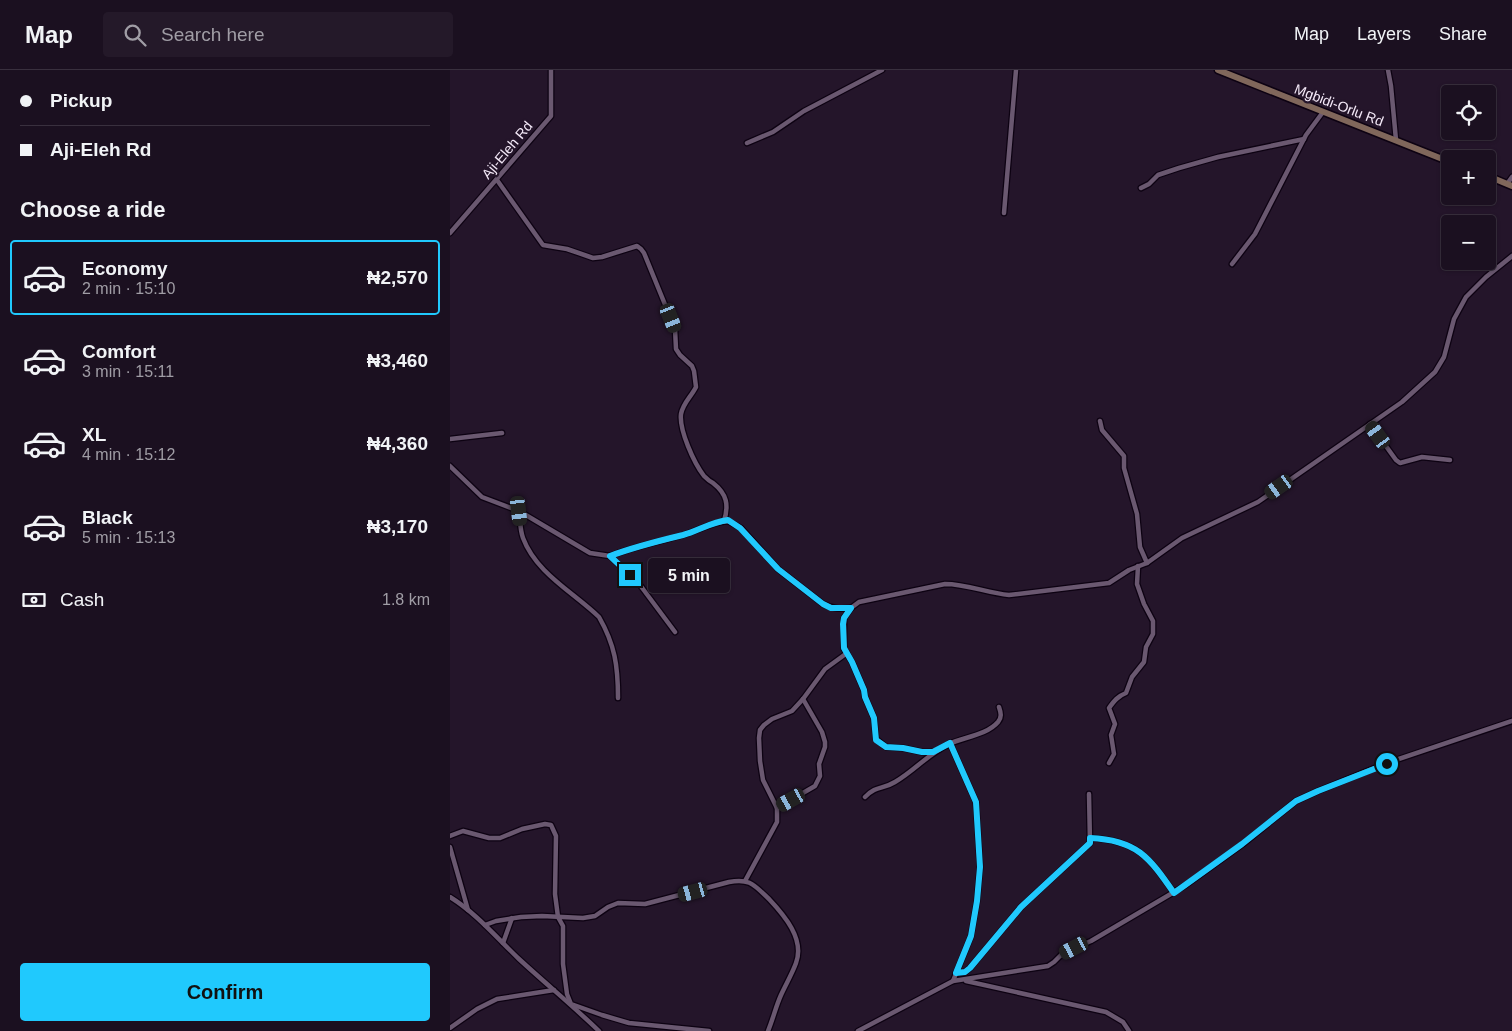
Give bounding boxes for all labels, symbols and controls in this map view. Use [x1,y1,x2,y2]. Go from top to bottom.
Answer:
search box [103,12,453,57]
text: Map [25,21,73,48]
icon: search [121,21,149,49]
text: Search here [161,24,265,45]
text: Map [1294,24,1329,44]
text: Layers [1357,24,1411,44]
text: Share [1439,24,1487,44]
street label: Mgbidi-Orlu Rd [1292,81,1386,129]
map controls [1441,85,1496,270]
button: locate [1441,85,1496,140]
text: Pickup [50,90,112,111]
street label: Aji-Eleh Rd [478,118,536,182]
text: Aji-Eleh Rd [50,139,151,160]
button: + [1441,150,1496,205]
text: Choose a ride [20,197,165,222]
button: − [1441,215,1496,270]
icon: car [22,255,67,300]
text: Economy [82,258,168,279]
text: ₦2,570 [367,267,428,288]
text: 2 min · 15:10 [82,280,175,297]
car [658,301,683,335]
icon: car [22,338,67,383]
text: Comfort [82,341,156,362]
text: ₦3,460 [367,350,428,371]
text: 3 min · 15:11 [82,363,174,380]
car [1363,418,1392,452]
icon: car [22,421,67,466]
text: XL [82,424,106,445]
text: ₦4,360 [367,433,428,454]
text: 4 min · 15:12 [82,446,175,463]
car [1262,472,1295,502]
car [509,495,528,527]
icon: car [22,504,67,549]
text: Black [82,507,133,528]
text: ₦3,170 [367,516,428,537]
text: 5 min · 15:13 [82,529,175,546]
callout: 5 min [648,558,730,592]
route end [619,564,641,586]
text: 5 min [668,567,710,584]
icon: cash [20,586,48,614]
text: Cash [60,589,104,610]
text: 1.8 km [382,591,430,608]
route start [1376,753,1398,775]
car [774,786,807,814]
car [676,881,709,903]
car [1057,935,1090,961]
button: Confirm [20,963,430,1021]

